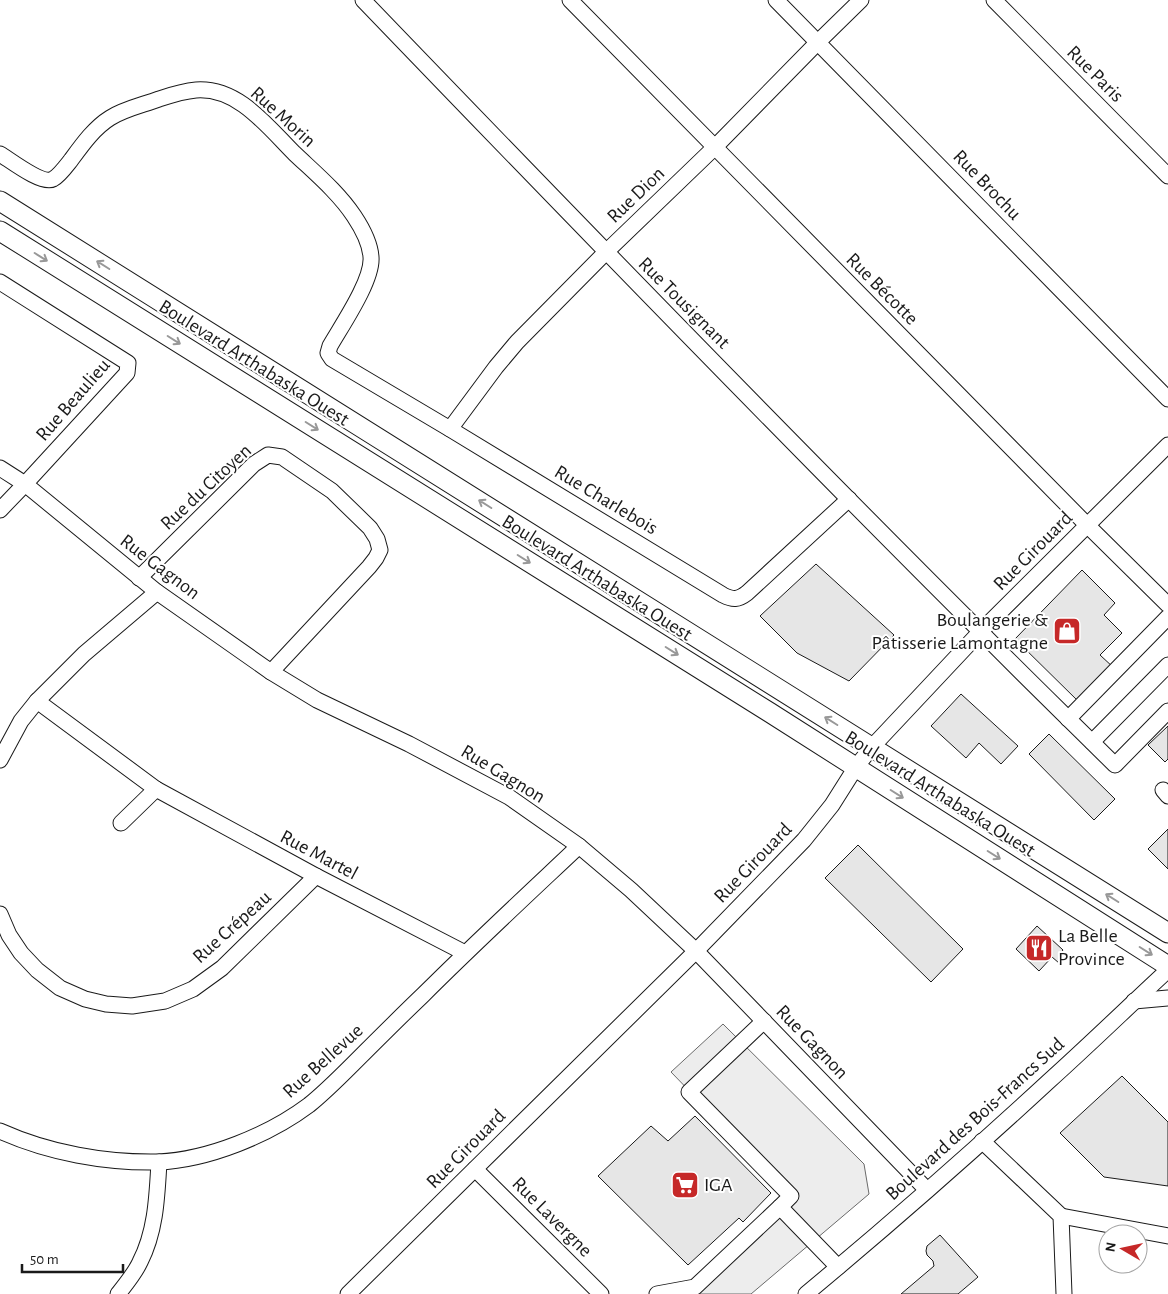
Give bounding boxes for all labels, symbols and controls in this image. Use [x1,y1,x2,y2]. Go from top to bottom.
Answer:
street label: Rue Paris [1063,42,1127,106]
street label: Rue Morin [247,83,319,151]
street label: Rue Brochu [949,146,1025,224]
street label: Rue Dion [603,163,669,227]
street label: Rue Bécotte [842,249,922,329]
one-way arrow [34,252,48,262]
street label: Rue Tousignant [635,254,734,353]
one-way arrow [96,260,110,270]
street label: Boulevard Arthabaska Ouest [155,296,353,430]
one-way arrow [167,335,181,345]
street label: Rue Beaulieu [32,355,114,445]
one-way arrow [304,421,318,431]
street label: Rue du Citoyen [157,440,255,534]
street label: Rue Charlebois [551,461,661,539]
one-way arrow [479,499,493,509]
street label: Rue Girouard [990,508,1076,594]
street label: Boulevard Arthabaska Ouest [498,511,696,645]
street label: Rue Gagnon [116,531,204,603]
one-way arrow [516,554,530,564]
place label: Boulangerie & Pâtisserie Lamontagne [872,610,1048,653]
shop icon: Boulangerie & Pâtisserie Lamontagne [1052,616,1082,646]
one-way arrow [665,646,679,657]
one-way arrow [824,716,838,726]
street label: Boulevard Arthabaska Ouest [841,727,1039,861]
street label: Rue Gagnon [457,741,549,807]
one-way arrow [890,789,904,799]
street label: Rue Girouard [710,819,796,907]
street label: Rue Martel [277,826,361,884]
one-way arrow [986,850,1000,860]
street label: Rue Crépeau [189,887,275,967]
one-way arrow [1105,893,1119,903]
place label: La Belle Province [1058,926,1125,969]
restaurant icon: La Belle Province [1024,933,1054,963]
one-way arrow [1138,947,1152,957]
street label: Rue Gagnon [772,1001,852,1083]
street label: Rue Bellevue [279,1020,367,1102]
street label: Boulevard des Bois-Francs Sud [882,1034,1068,1204]
street label: Rue Girouard [423,1106,509,1192]
supermarket icon: IGA [670,1170,700,1200]
street label: Rue Lavergne [508,1173,596,1261]
place label: IGA [704,1175,733,1195]
north arrow [1098,1224,1148,1274]
text: N [1103,1241,1119,1253]
scale bar [22,1242,124,1274]
text: 50 m [30,1252,59,1267]

